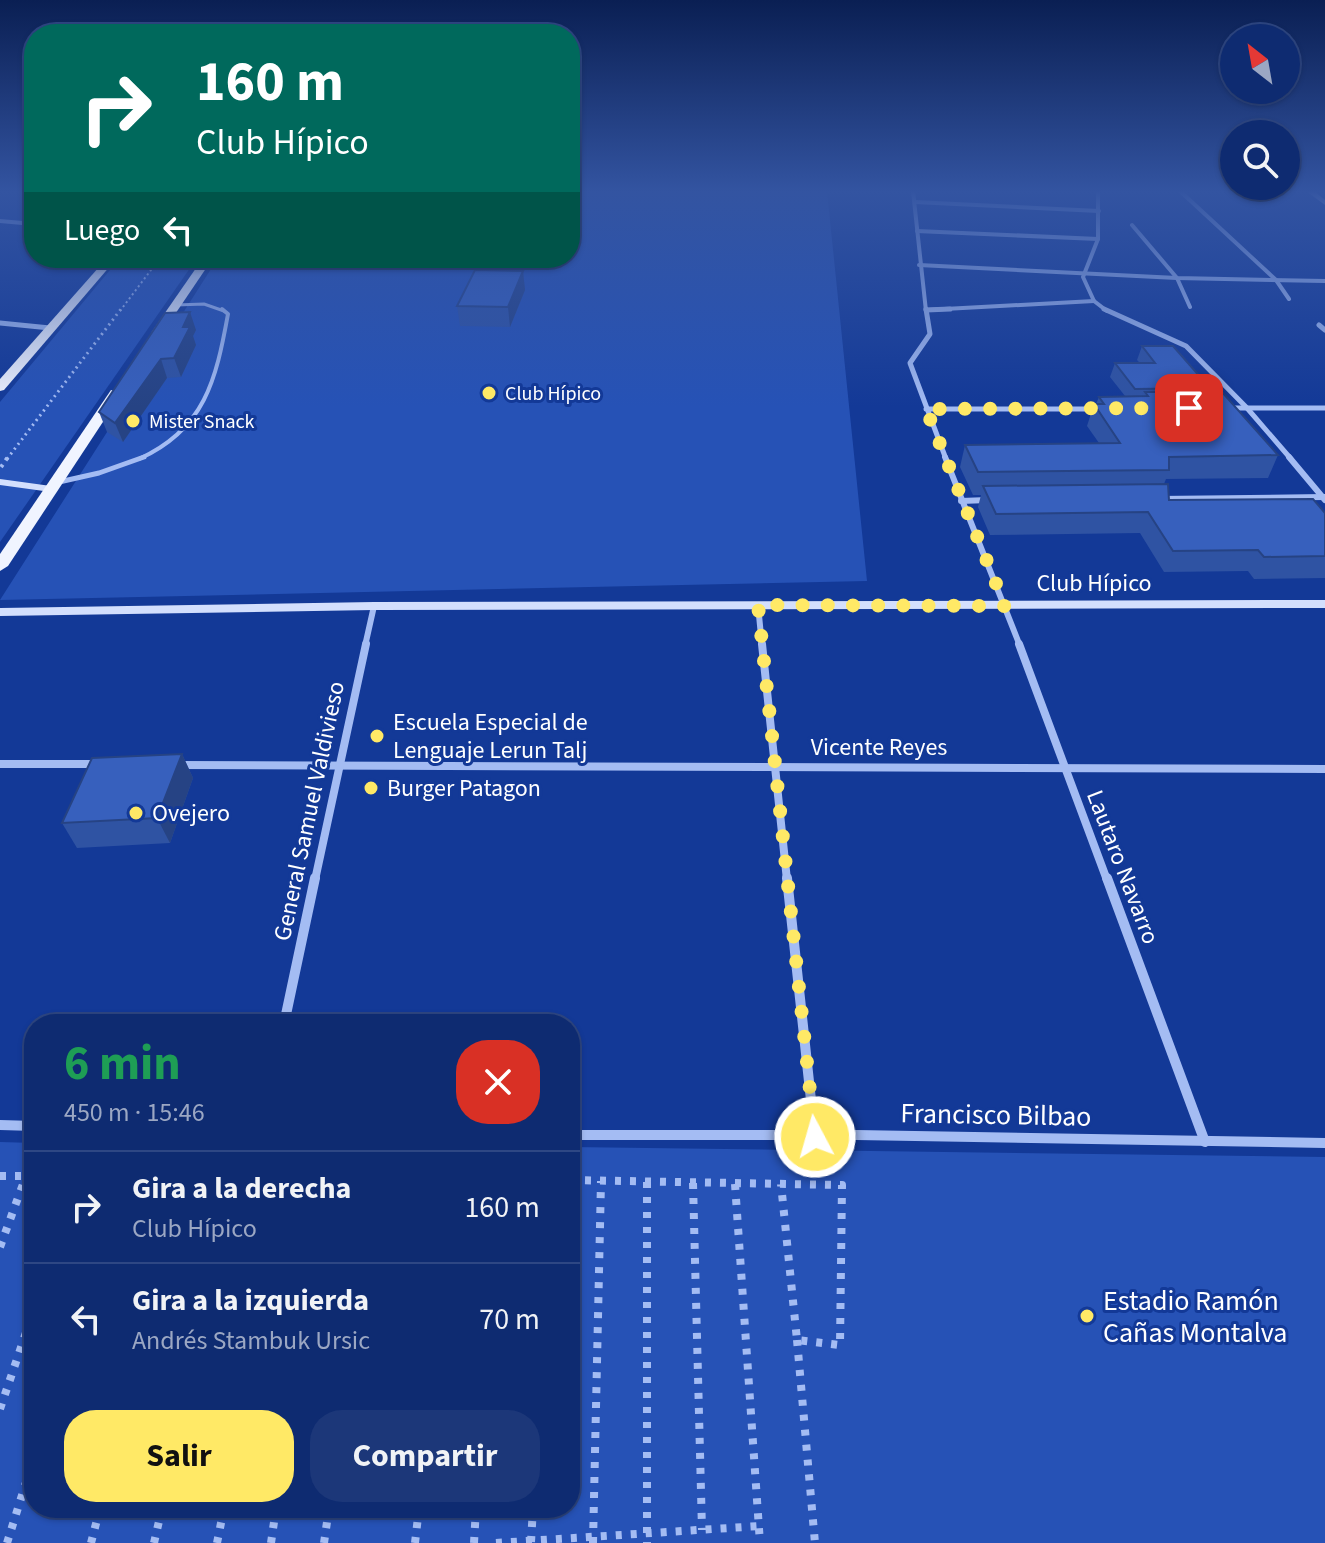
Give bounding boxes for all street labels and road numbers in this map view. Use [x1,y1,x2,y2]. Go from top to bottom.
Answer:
street label: Club Hípico [1036,566,1152,601]
street label: General Samuel Valdivieso [265,678,354,944]
street label: Vicente Reyes [811,730,947,765]
street label: Lautaro Navarro [1077,785,1168,949]
street label: Francisco Bilbao [900,1093,1092,1137]

